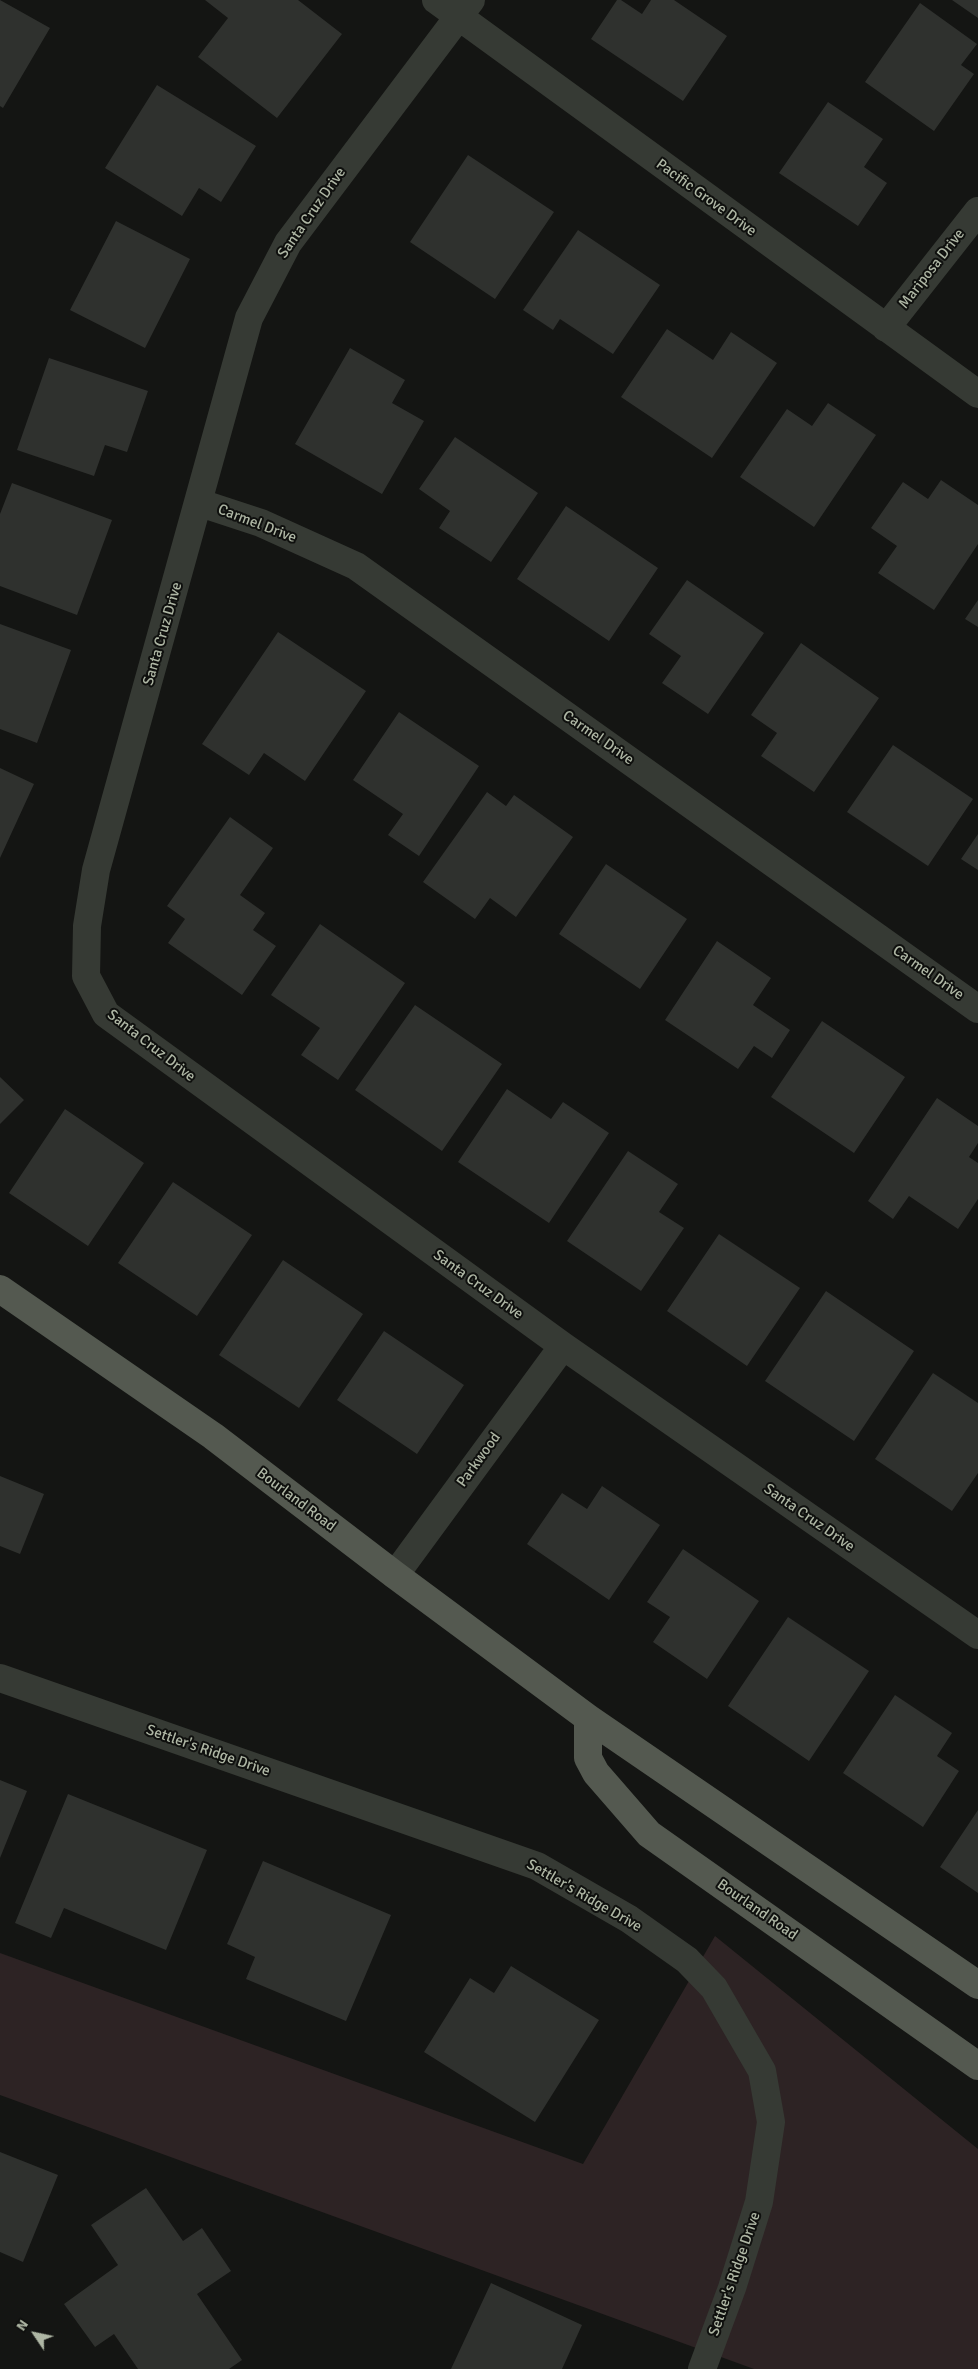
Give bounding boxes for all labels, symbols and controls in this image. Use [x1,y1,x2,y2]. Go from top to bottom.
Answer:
street label: Pacific Grove Drive [652,156,760,240]
street label: Santa Cruz Drive [274,164,350,262]
street label: Mariposa Drive [895,226,969,312]
street label: Carmel Drive [215,501,299,547]
street label: Santa Cruz Drive [140,580,186,688]
street label: Carmel Drive [559,707,637,769]
street label: Carmel Drive [889,942,967,1004]
street label: Santa Cruz Drive [103,1006,199,1086]
street label: Santa Cruz Drive [430,1246,526,1324]
street label: Parkwood [453,1429,505,1491]
street label: Bourland Road [253,1464,339,1536]
street label: Santa Cruz Drive [760,1480,858,1556]
street label: Settler's Ridge Drive [144,1721,272,1781]
street label: Settler's Ridge Drive [523,1856,645,1936]
street label: Bourland Road [713,1876,801,1944]
street label: Settler's Ridge Drive [705,2210,765,2338]
north arrow [10,2309,60,2359]
text: N [12,2317,32,2334]

